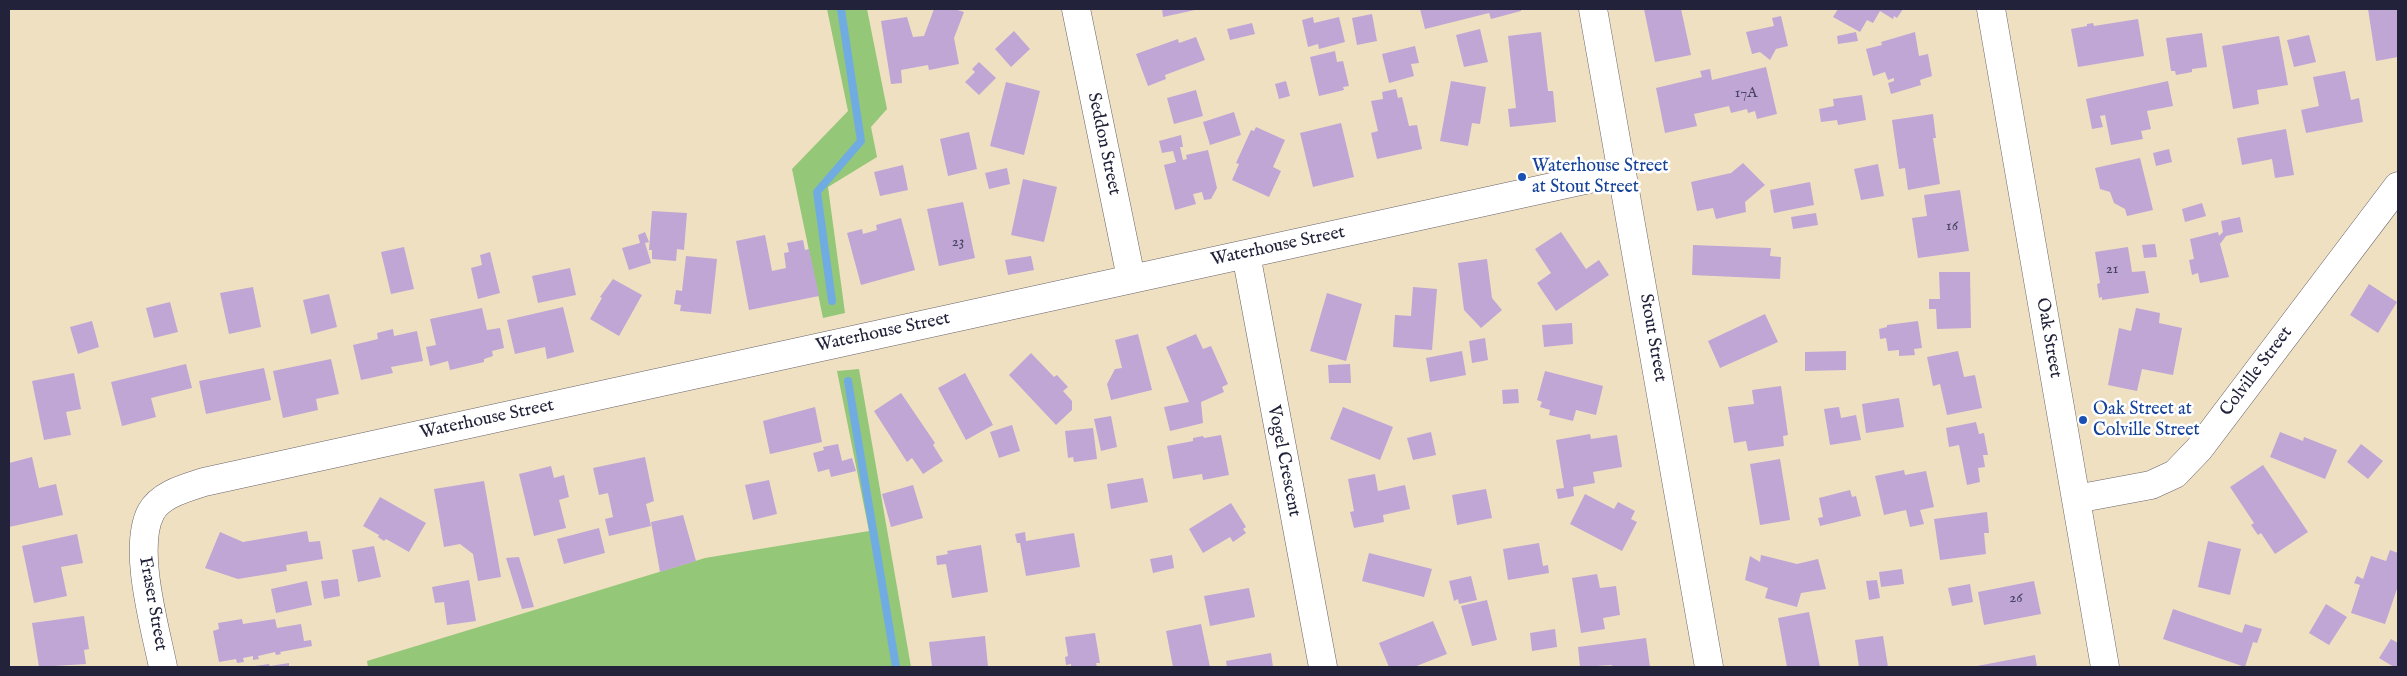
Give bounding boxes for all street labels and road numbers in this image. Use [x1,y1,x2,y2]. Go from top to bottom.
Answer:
street label: Seddon Street [1082,91,1124,197]
street label: Waterhouse Street [1209,222,1347,272]
street label: Stout Street [1634,292,1670,384]
street label: Oak Street [2030,296,2066,380]
street label: Waterhouse Street [814,308,952,358]
street label: Colville Street [2216,323,2298,421]
street label: Waterhouse Street [418,395,556,445]
street label: Vogel Crescent [1262,403,1304,519]
street label: Fraser Street [133,555,171,653]

